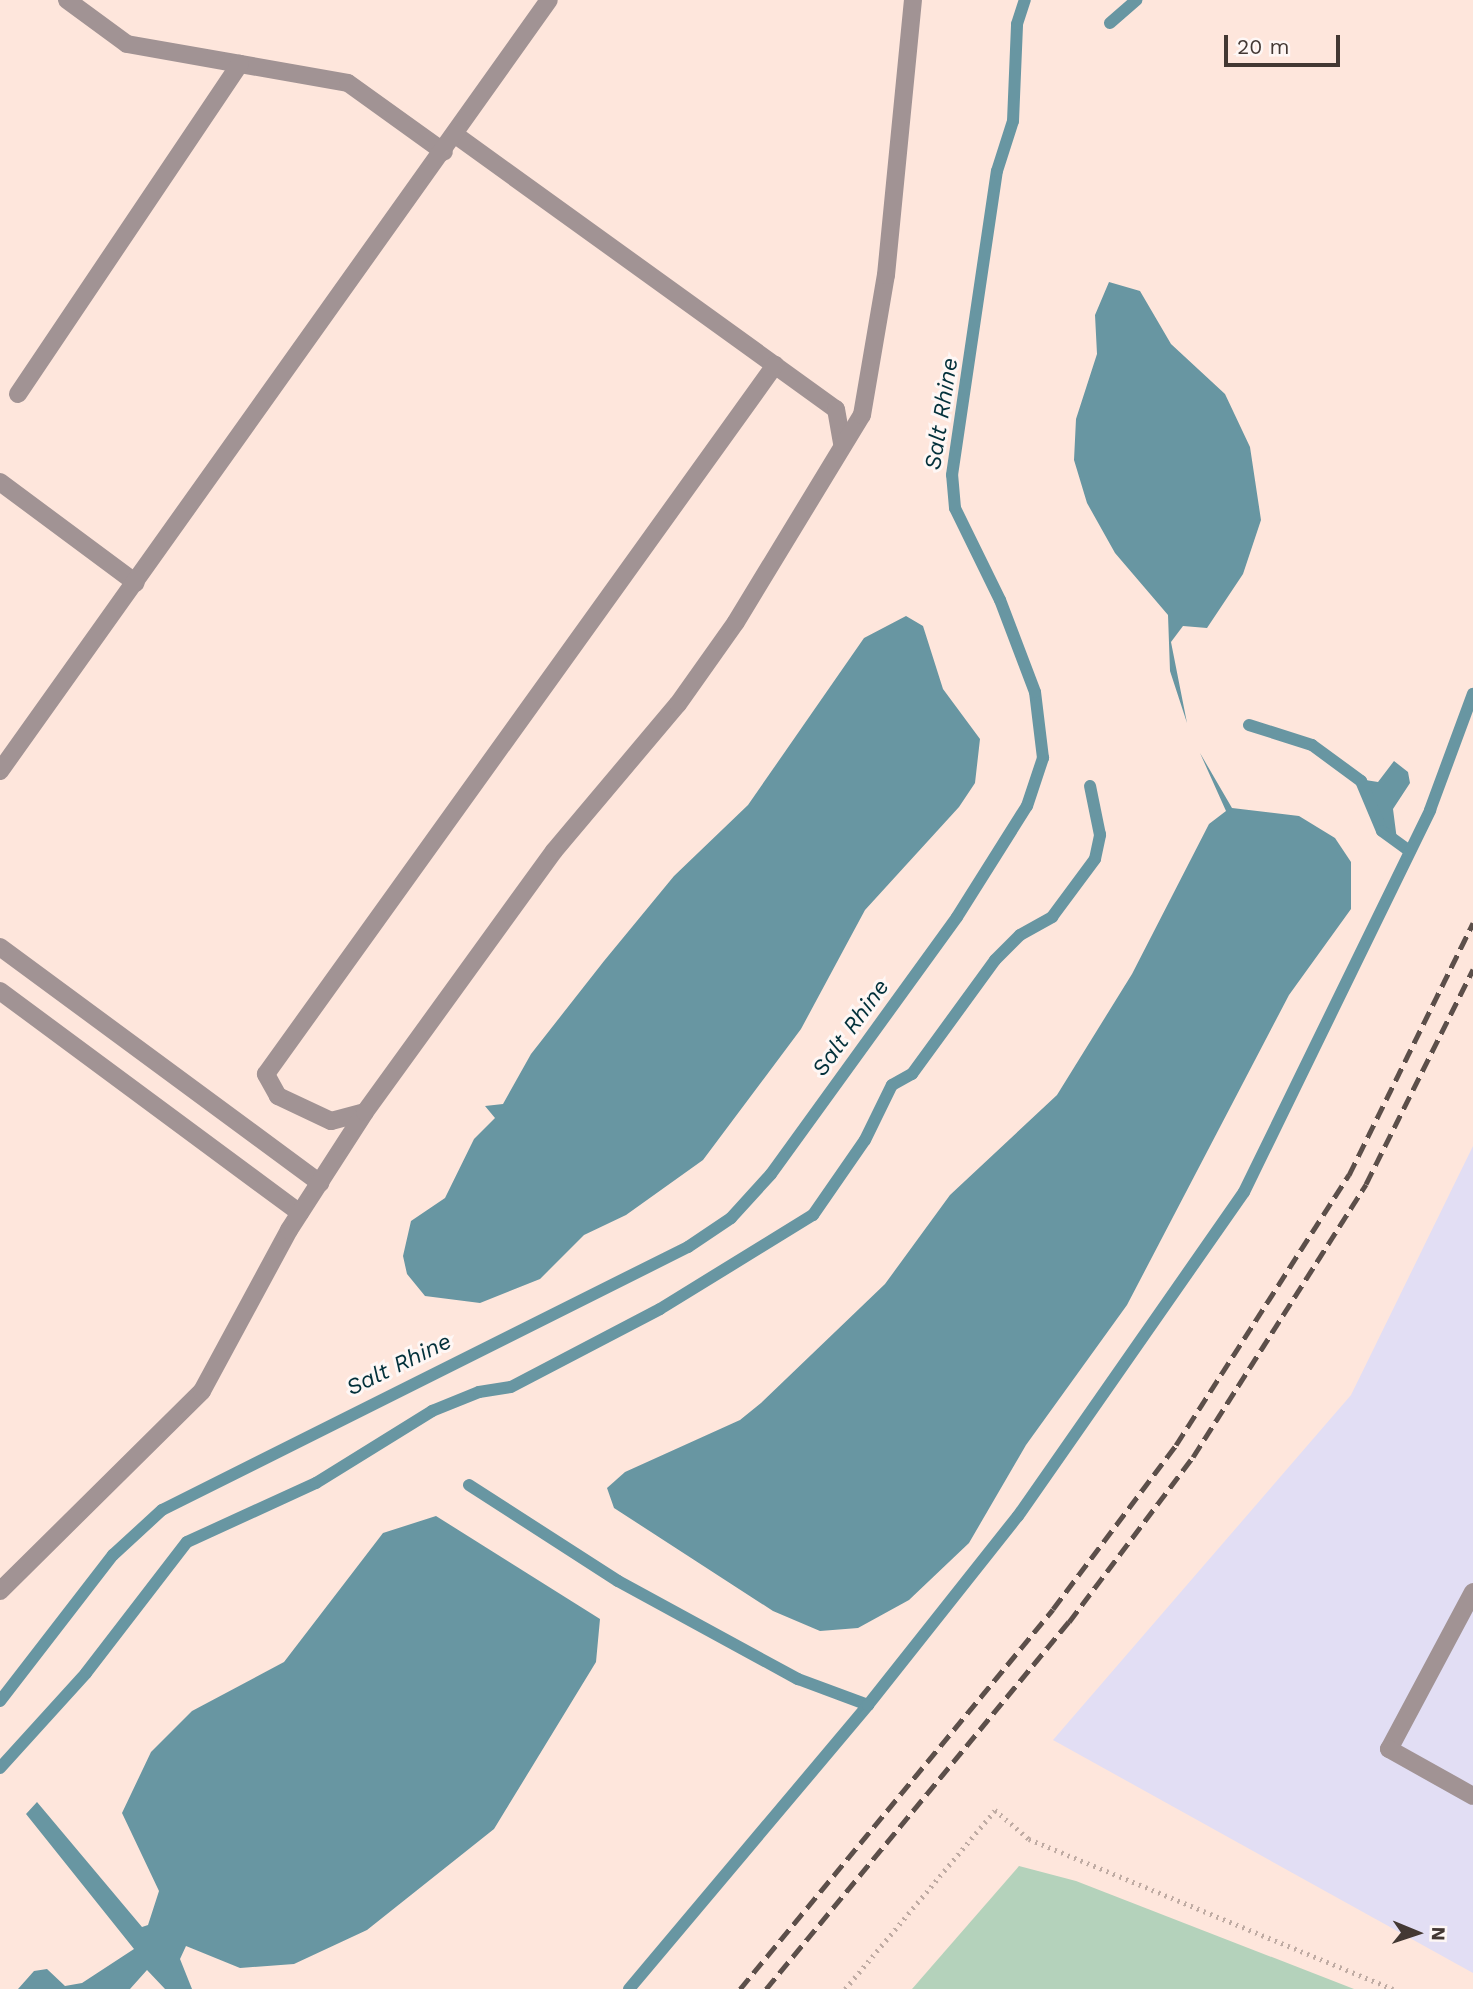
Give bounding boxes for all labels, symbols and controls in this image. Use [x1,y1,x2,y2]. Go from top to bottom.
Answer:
scale bar [1228,21,1344,65]
text: 20 m [1237,34,1289,59]
water label: Salt Rhine [919,356,965,472]
water label: Salt Rhine [806,974,896,1082]
water label: Salt Rhine [342,1328,456,1402]
north arrow [1382,1898,1452,1968]
text: N [1427,1926,1450,1941]

